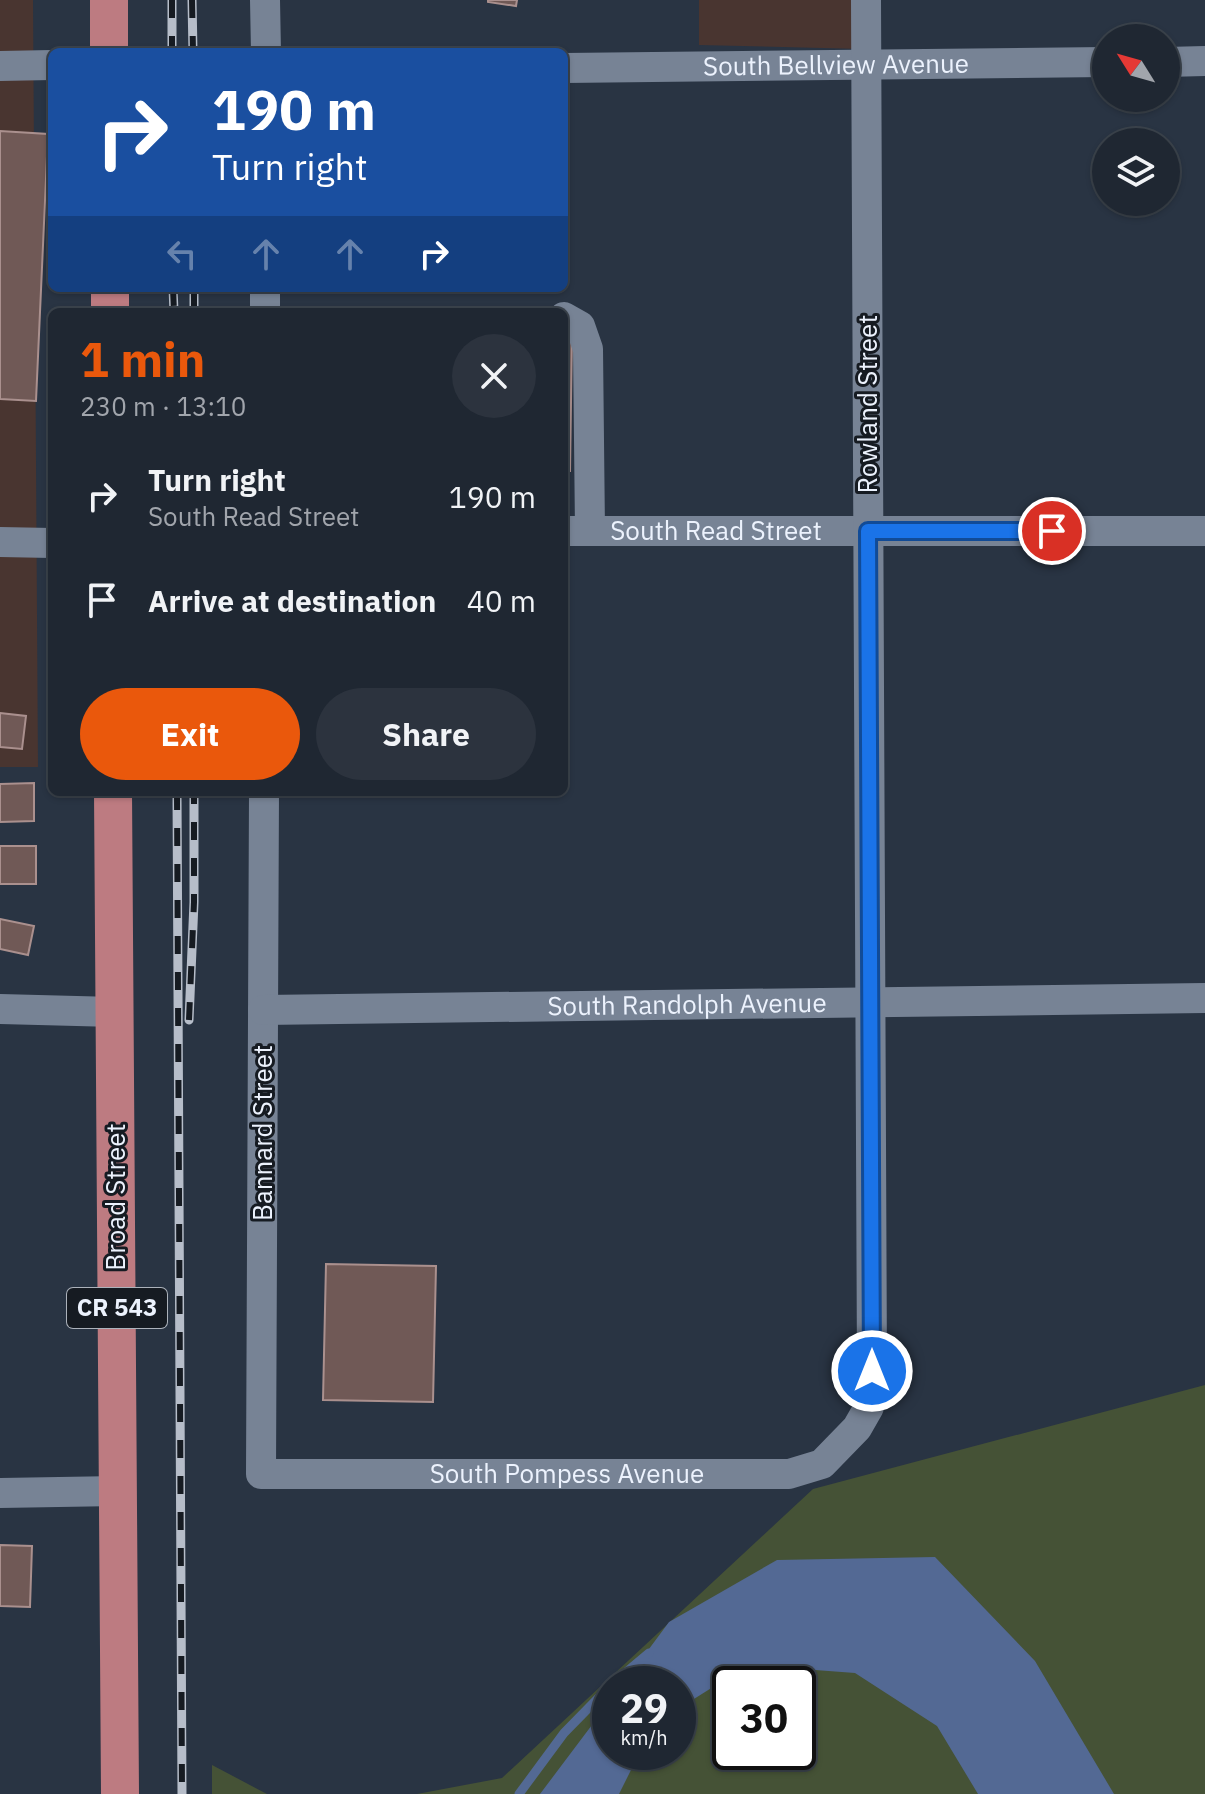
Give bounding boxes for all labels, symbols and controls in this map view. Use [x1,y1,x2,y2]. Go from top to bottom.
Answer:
north arrow [1092,24,1180,112]
map controls [1092,24,1180,216]
street label: South Bellview Avenue [703,46,969,82]
text: 190 m [212,73,376,145]
icon: right [80,80,184,184]
button: layers [1092,128,1180,216]
text: Turn right [212,143,368,190]
icon: left [160,232,204,276]
icon: ahead [244,232,288,276]
icon: ahead [328,232,372,276]
icon: right [412,232,456,276]
street label: Rowland Street [850,315,884,493]
text: 1 min [80,328,205,390]
button: close [452,334,536,418]
text: 230 m · 13:10 [80,389,246,423]
text: Turn right [148,460,286,499]
icon: right [80,474,124,518]
text: 190 m [449,477,536,516]
pin [1018,497,1086,565]
text: South Read Street [148,499,359,533]
icon: arrive [1030,509,1074,553]
street label: South Read Street [610,513,822,547]
icon: arrive [80,578,124,622]
text: Arrive at destination [148,581,436,620]
text: 40 m [467,581,536,620]
button: Exit [80,688,300,780]
button: Share [316,688,536,780]
street label: South Randolph Avenue [547,985,827,1022]
street label: Bannard Street [245,1045,279,1221]
street label: Broad Street [98,1123,132,1271]
road number: CR 543 [67,1288,167,1328]
position arrow [830,1329,914,1413]
street label: South Pompess Avenue [430,1456,704,1490]
speed limit sign: 30 [712,1666,816,1770]
text: 29 [620,1682,668,1734]
text: km/h [620,1724,668,1751]

